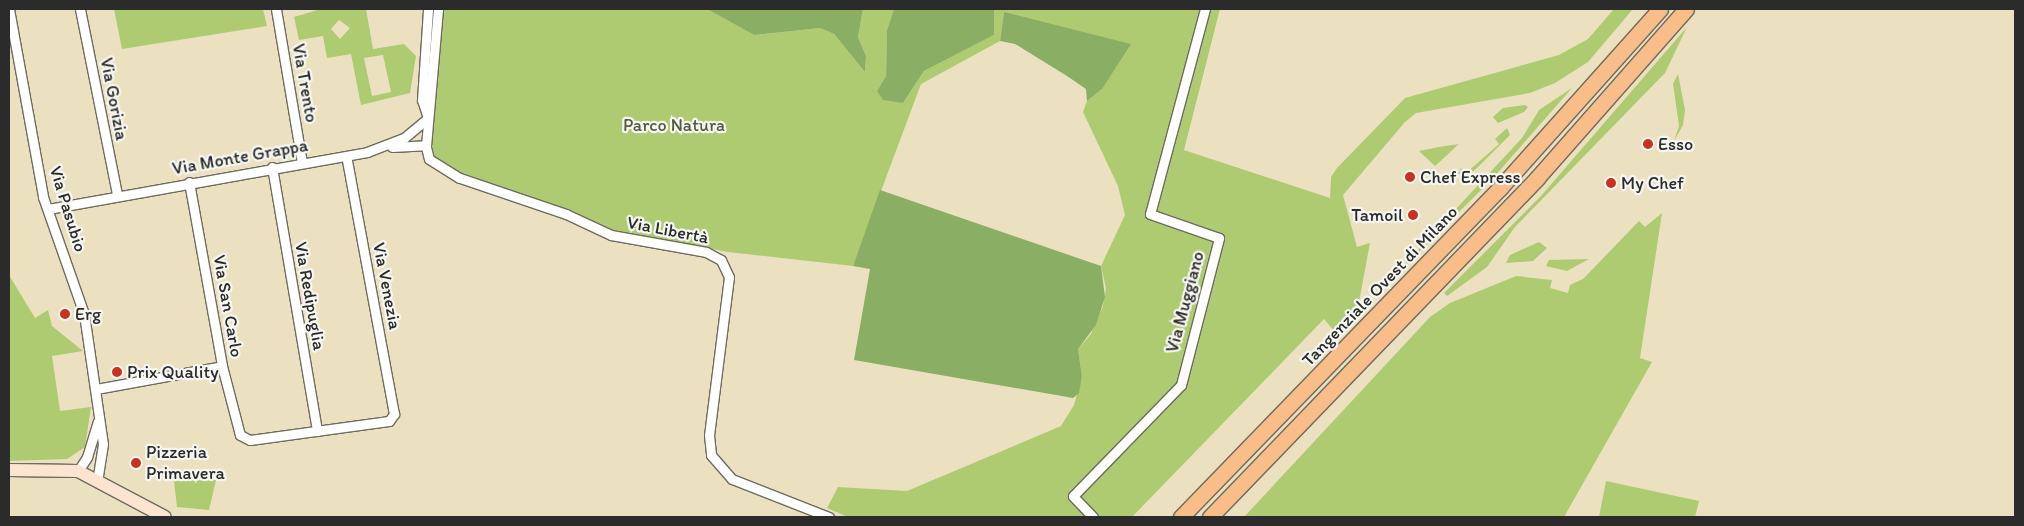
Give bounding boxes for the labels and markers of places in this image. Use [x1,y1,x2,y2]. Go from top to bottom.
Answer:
place label: Esso [1658,133,1693,155]
marker: Esso [1642,138,1654,150]
place label: Chef Express [1420,166,1520,188]
marker: Chef Express [1404,171,1416,183]
place label: My Chef [1621,172,1684,194]
marker: My Chef [1605,177,1617,189]
place label: Tamoil [1351,204,1403,226]
marker: Tamoil [1407,209,1419,221]
place label: Erg [75,303,101,325]
marker: Erg [59,308,71,320]
place label: Prix Quality [127,361,218,383]
marker: Prix Quality [111,366,123,378]
place label: Pizzeria Primavera [146,442,225,484]
marker: Pizzeria Primavera [130,457,142,469]

